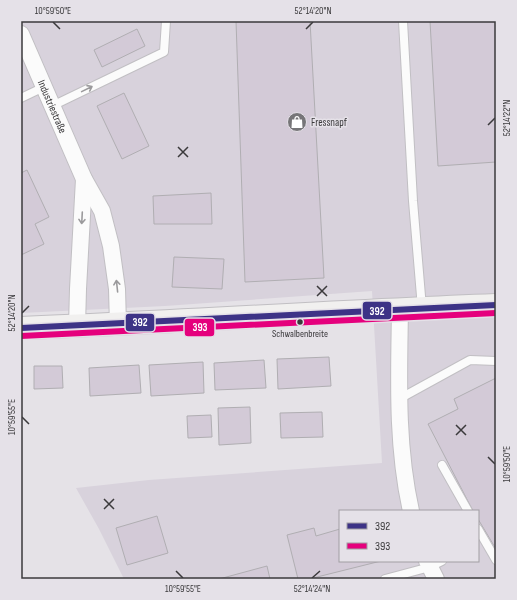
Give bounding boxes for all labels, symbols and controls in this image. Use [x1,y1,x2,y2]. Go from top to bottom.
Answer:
text: 10°59'50"E [35,5,71,17]
text: 52°14'20"N [295,5,331,17]
street label: Industriestraße [35,78,70,135]
one-way arrow [81,85,93,92]
text: 52°14'22"N [501,100,513,136]
shop icon: Fressnapf [286,111,308,133]
place label: Fressnapf [311,116,348,129]
one-way arrow [78,211,85,224]
one-way arrow [113,280,120,293]
text: 52°14'20"N [6,295,18,331]
line badge: 392 [362,301,392,320]
text: 392 [370,305,385,318]
line badge: 392 [125,313,155,332]
text: 392 [133,316,148,329]
marker: Schwalbenbreite [295,317,305,327]
line badge: 393 [184,318,215,337]
text: 393 [192,321,208,334]
place label: Schwalbenbreite [272,328,328,340]
text: 10°59'55"E [6,399,18,435]
text: 10°59'50"E [501,446,513,482]
legend [339,510,479,562]
text: 392 [375,519,390,534]
text: 393 [375,539,390,554]
text: 10°59'55"E [165,583,201,595]
text: 52°14'24"N [294,583,330,595]

